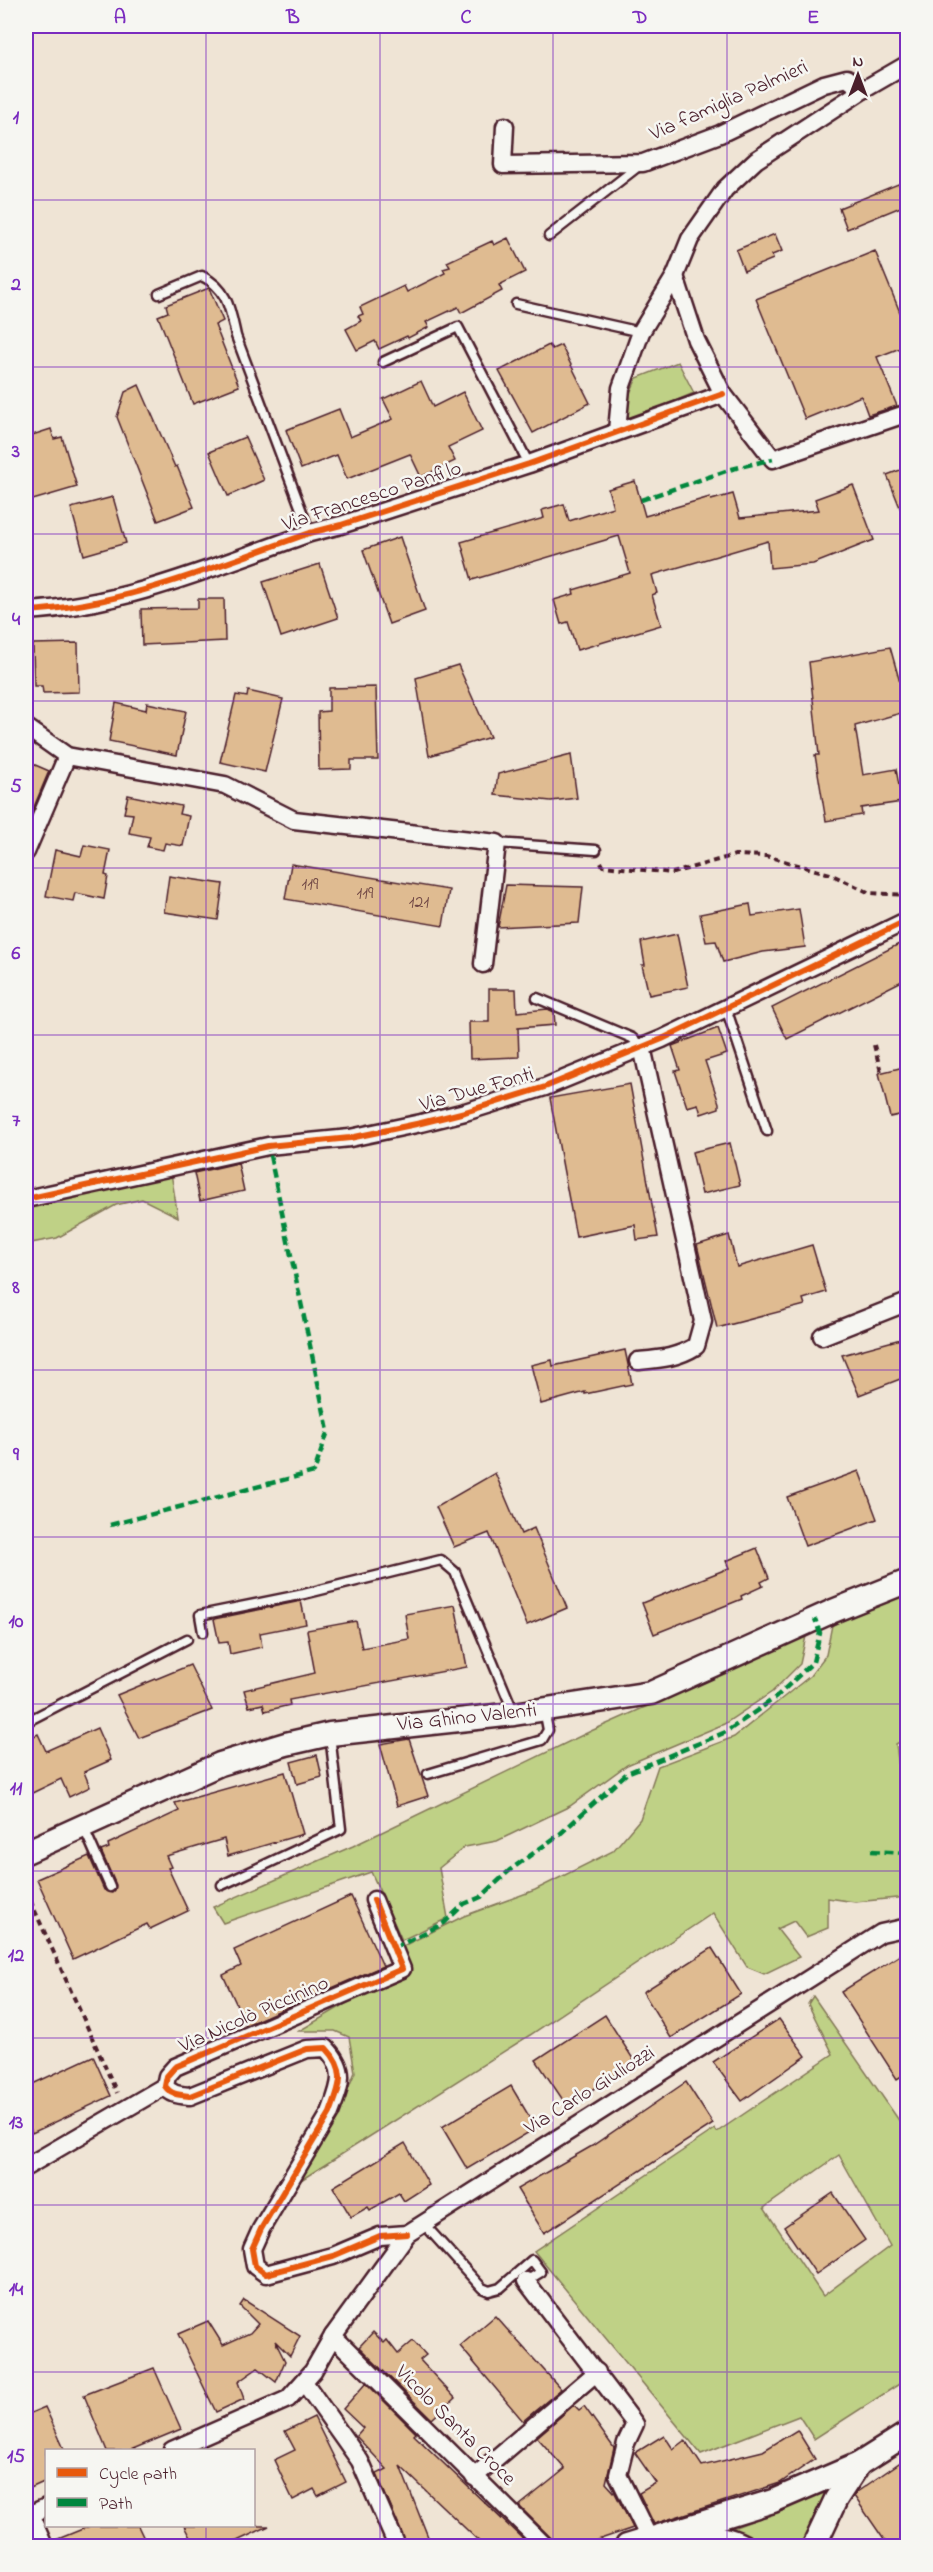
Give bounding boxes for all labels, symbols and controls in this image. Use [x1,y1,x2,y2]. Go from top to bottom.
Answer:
text: A [114,4,126,33]
text: B [285,4,300,33]
text: C [461,4,472,33]
text: D [632,4,647,33]
text: E [807,4,819,33]
north arrow [828,45,888,105]
text: N [853,50,864,74]
street label: Via famiglia Palmieri [644,53,814,152]
text: 1 [13,104,20,133]
text: 2 [10,271,21,300]
text: 3 [11,438,20,467]
street label: Via Francesco Panfilo [278,454,466,540]
text: 4 [12,606,21,635]
text: 5 [10,773,22,802]
house number: 119 [302,872,319,898]
house number: 119 [357,881,374,907]
house number: 121 [409,890,429,916]
text: 6 [12,940,21,969]
street label: Via Due Fonti [416,1059,537,1121]
text: 7 [12,1107,21,1136]
text: 8 [11,1274,20,1303]
text: 9 [12,1441,20,1470]
text: 10 [9,1608,24,1637]
street label: Via Ghino Valenti [395,1696,538,1740]
text: 11 [10,1775,23,1804]
text: 12 [8,1942,24,1971]
street label: Via Nicolò Piccinino [173,1969,334,2062]
street label: Via Carlo Giuliozzi [518,2039,661,2144]
text: 13 [9,2109,23,2138]
text: 14 [9,2276,24,2305]
street label: Vicolo Santa Croce [387,2358,523,2494]
text: 15 [7,2443,25,2472]
legend [45,2449,255,2527]
text: Cycle path [99,2462,177,2488]
text: Path [99,2492,133,2518]

